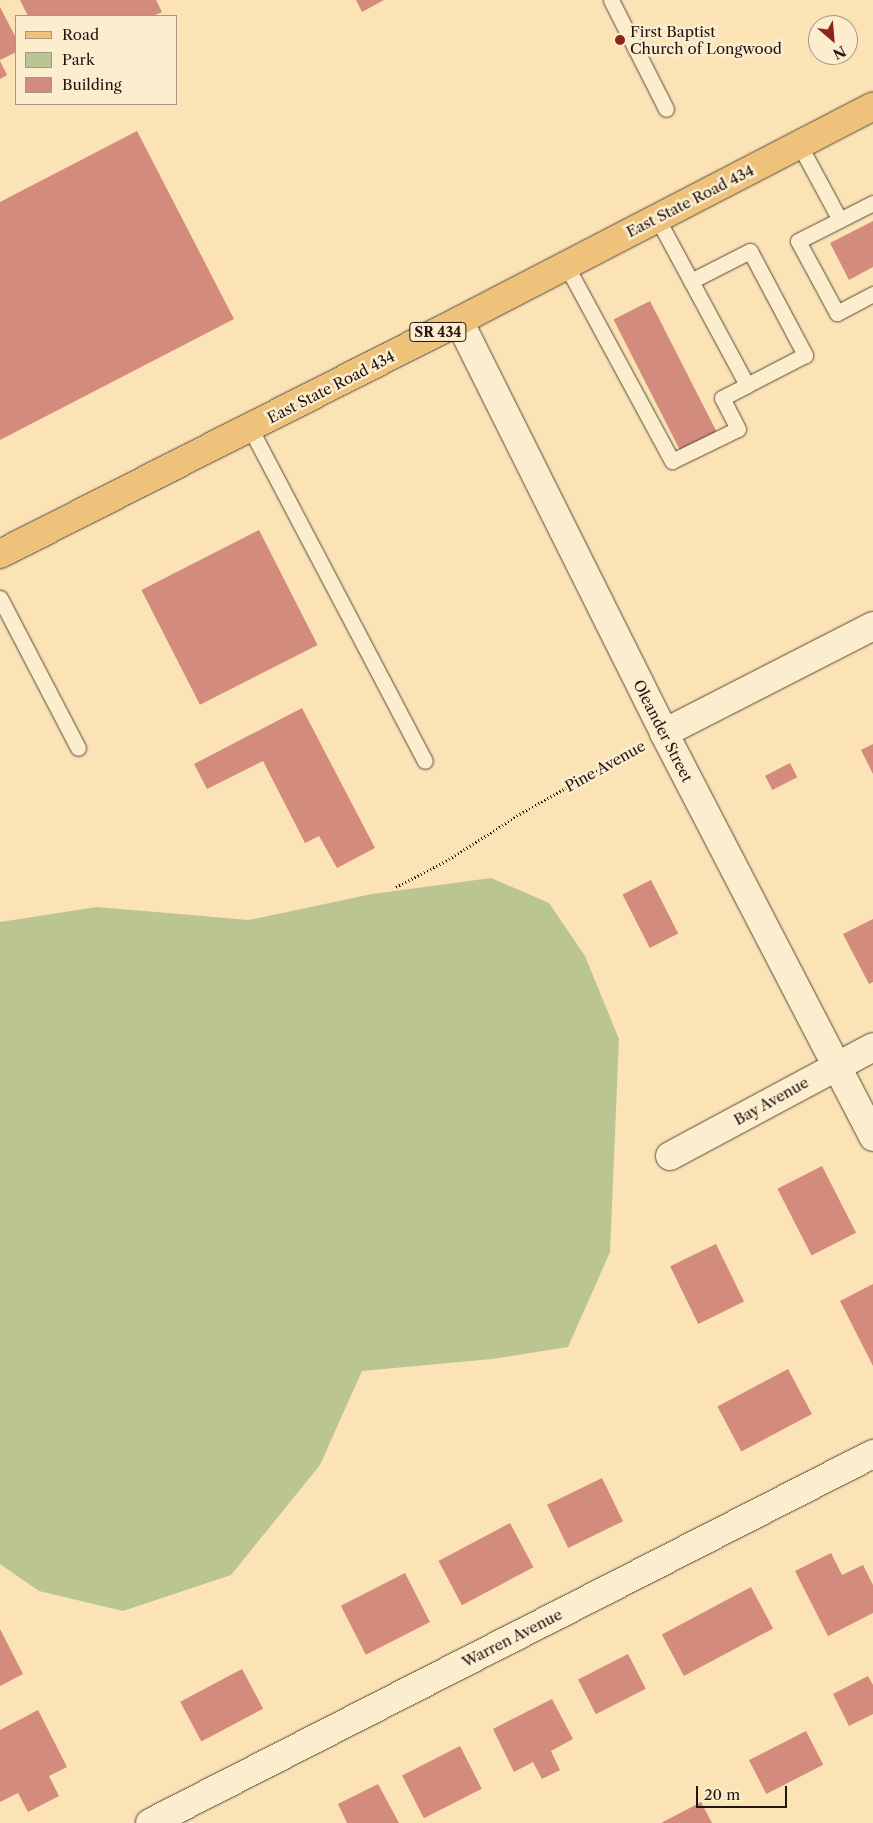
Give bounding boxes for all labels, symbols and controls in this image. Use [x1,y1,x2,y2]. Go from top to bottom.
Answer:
legend [15,15,178,105]
north arrow [808,15,858,65]
place label: First Baptist Church of Longwood [630,22,782,57]
text: Road [62,25,99,44]
marker: First Baptist Church of Longwood [614,34,626,46]
text: N [830,42,849,63]
text: Park [62,50,95,69]
text: Building [62,75,122,94]
street label: East State Road 434 [623,161,757,241]
road number: SR 434 [408,321,468,344]
street label: East State Road 434 [264,347,398,427]
street label: Oleander Street [629,677,697,785]
street label: Pine Avenue [561,736,649,796]
street label: Bay Avenue [730,1073,812,1129]
street label: Warren Avenue [459,1605,565,1671]
scale bar [698,1776,789,1808]
text: 20 m [704,1785,740,1804]

